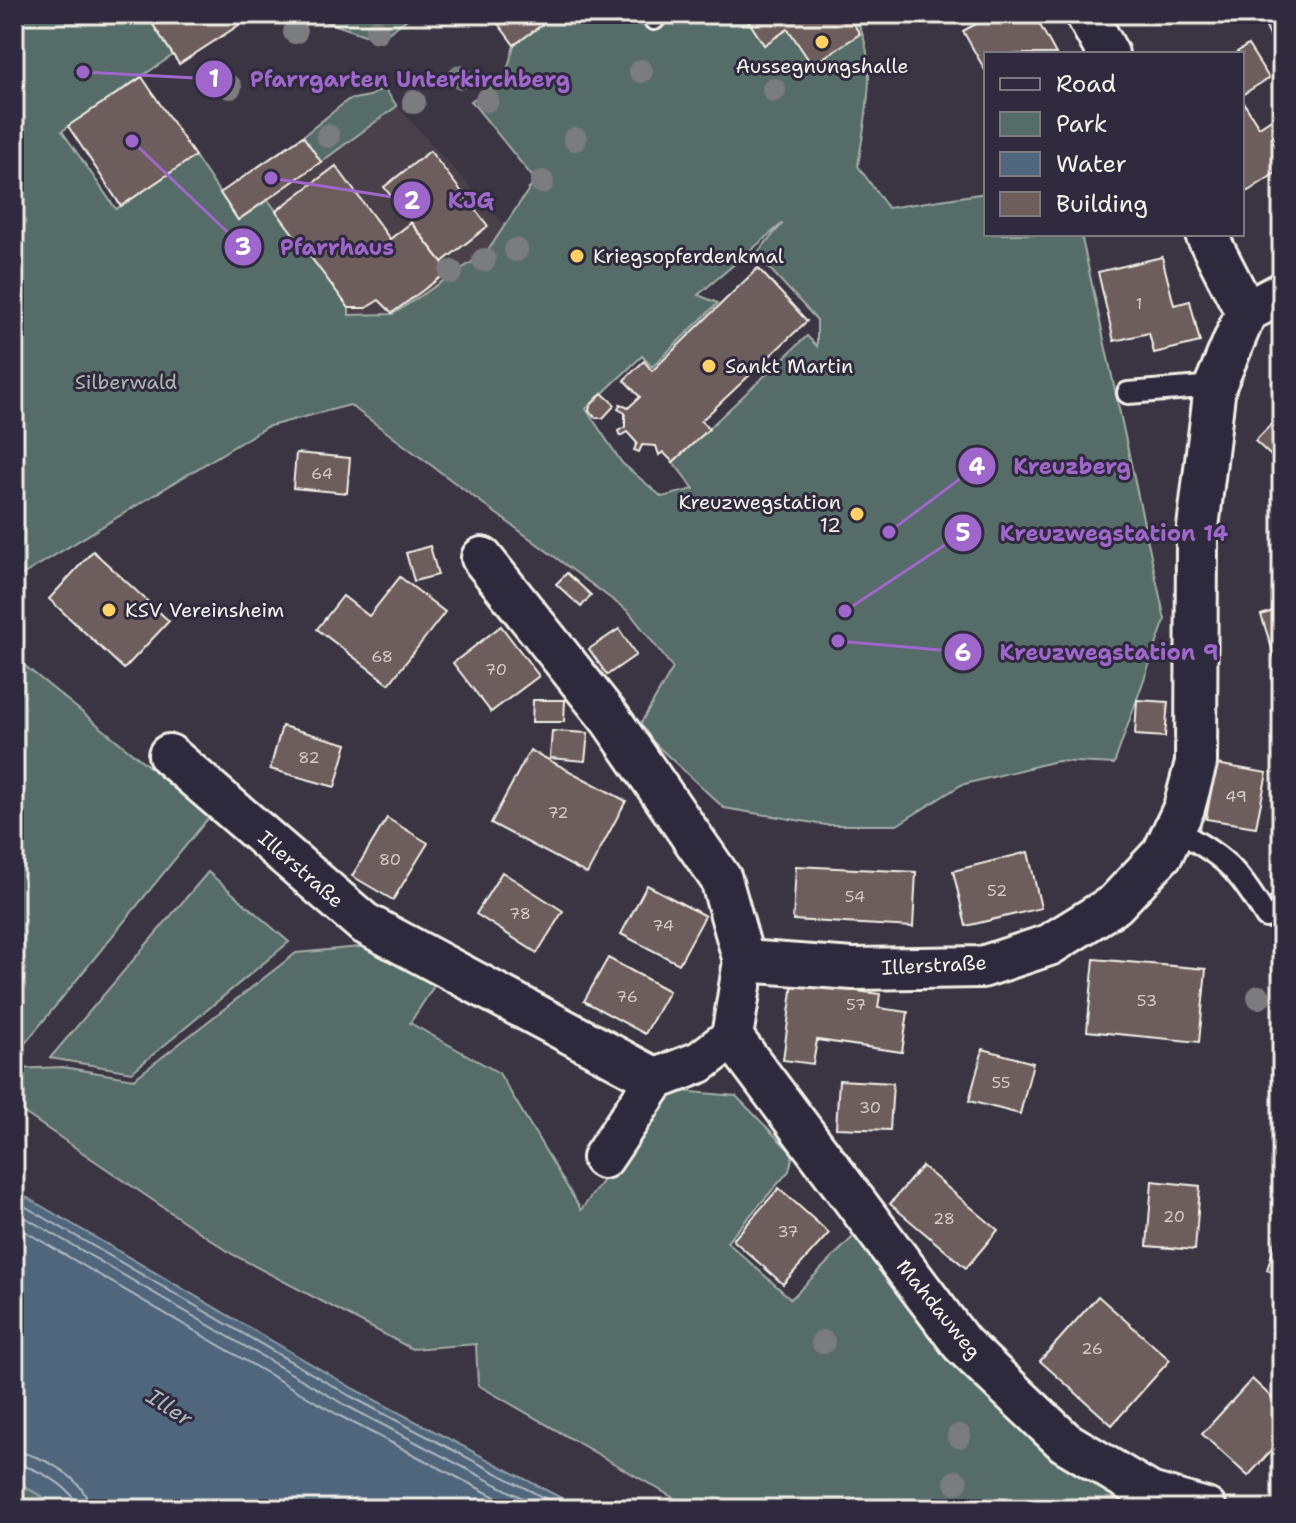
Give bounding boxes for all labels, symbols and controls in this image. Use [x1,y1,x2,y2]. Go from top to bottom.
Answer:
marker: Aussegnungshalle [813,33,831,51]
legend [984,52,1244,236]
place label: Aussegnungshalle [735,53,909,79]
callout: Pfarrgarten Unterkirchberg [194,56,586,102]
text: 1 [209,63,219,95]
text: Pfarrgarten Unterkirchberg [250,65,570,94]
text: Road [1056,68,1116,100]
text: Park [1056,108,1108,140]
text: Water [1056,148,1127,180]
callout: KJG [392,177,510,223]
text: 2 [404,185,421,217]
text: KJG [448,186,495,215]
text: Building [1056,188,1148,220]
callout: Pfarrhaus [223,224,410,270]
text: 3 [235,231,251,263]
text: Pfarrhaus [280,233,394,262]
place label: Kriegsopferdenkmal [593,243,784,269]
marker: Kriegsopferdenkmal [568,247,586,265]
house number: 1 [1136,293,1142,314]
place label: Sankt Martin [725,353,853,379]
marker: Sankt Martin [700,357,718,375]
park label: Silberwald [75,369,178,395]
callout: Kreuzberg [957,443,1146,489]
text: 4 [969,451,986,483]
text: Kreuzberg [1013,452,1131,481]
house number: 64 [311,463,333,484]
place label: Kreuzwegstation 12 [678,489,841,538]
marker: Kreuzwegstation 12 [848,505,866,523]
callout: Kreuzwegstation 14 [943,510,1244,556]
text: 5 [956,517,971,549]
text: Kreuzwegstation 14 [1000,519,1229,548]
place label: KSV Vereinsheim [125,597,284,623]
marker: KSV Vereinsheim [100,601,118,619]
callout: Kreuzwegstation 9 [943,629,1234,675]
text: 6 [955,637,971,669]
text: Kreuzwegstation 9 [1000,638,1218,667]
house number: 68 [371,646,393,667]
house number: 70 [485,659,507,680]
house number: 82 [298,747,320,768]
house number: 49 [1225,786,1247,807]
house number: 72 [547,802,569,823]
street label: Illerstraße [253,825,349,913]
house number: 80 [379,849,401,870]
house number: 52 [987,880,1007,901]
house number: 54 [845,886,865,907]
house number: 78 [509,903,531,924]
house number: 74 [652,915,674,936]
street label: Illerstraße [881,949,987,981]
house number: 76 [616,986,638,1007]
house number: 53 [1137,990,1157,1011]
house number: 57 [846,994,866,1015]
house number: 55 [991,1072,1011,1093]
house number: 30 [859,1097,881,1118]
house number: 20 [1163,1206,1185,1227]
house number: 28 [933,1208,955,1229]
house number: 37 [777,1221,799,1242]
street label: Mahdauweg [891,1254,987,1364]
house number: 26 [1081,1338,1103,1359]
water label: Iller [140,1381,199,1433]

